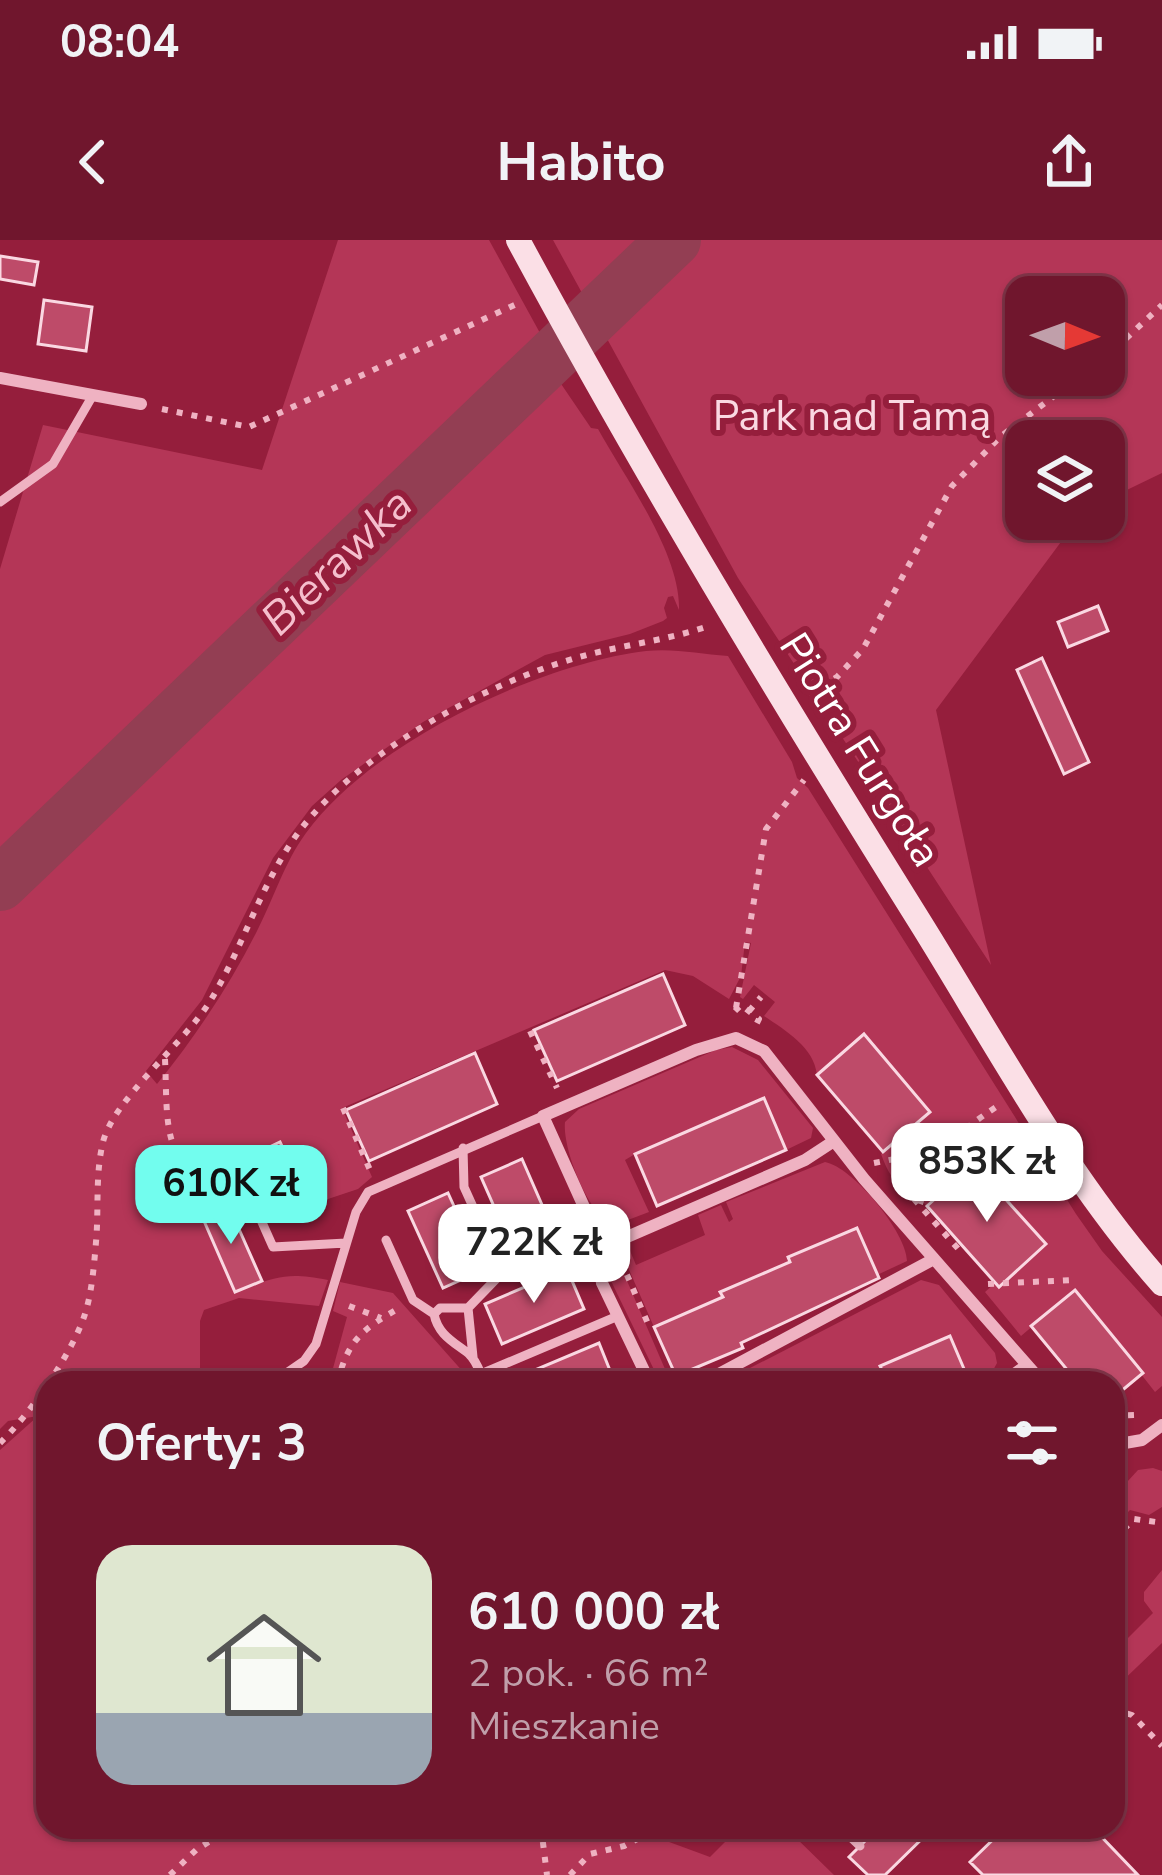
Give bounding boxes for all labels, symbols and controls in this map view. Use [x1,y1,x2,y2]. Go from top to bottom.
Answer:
text: 08:04 [60,12,179,73]
text: Habito [496,125,666,199]
icon: back [60,129,126,195]
icon: share [1036,129,1102,195]
north arrow [1005,276,1125,396]
map controls [1005,276,1125,540]
park label: Park nad Tamą [713,388,991,445]
button: layers [1005,420,1125,540]
water label: Bierawka [248,475,426,649]
street label: Piotra Furgoła [765,622,955,878]
pin: 853K zł [876,1123,1098,1225]
text: 853K zł [918,1135,1056,1188]
pin: 610K zł [120,1145,342,1247]
text: 610K zł [162,1157,300,1210]
pin: 722K zł [423,1204,645,1306]
text: 722K zł [465,1216,603,1269]
text: Oferty: 3 [96,1408,307,1478]
icon: filters [999,1410,1065,1476]
text: 610 000 zł [468,1577,720,1647]
icon: home [192,1593,336,1737]
text: 2 pok. · 66 m² [468,1647,709,1700]
text: Mieszkanie [468,1700,660,1753]

